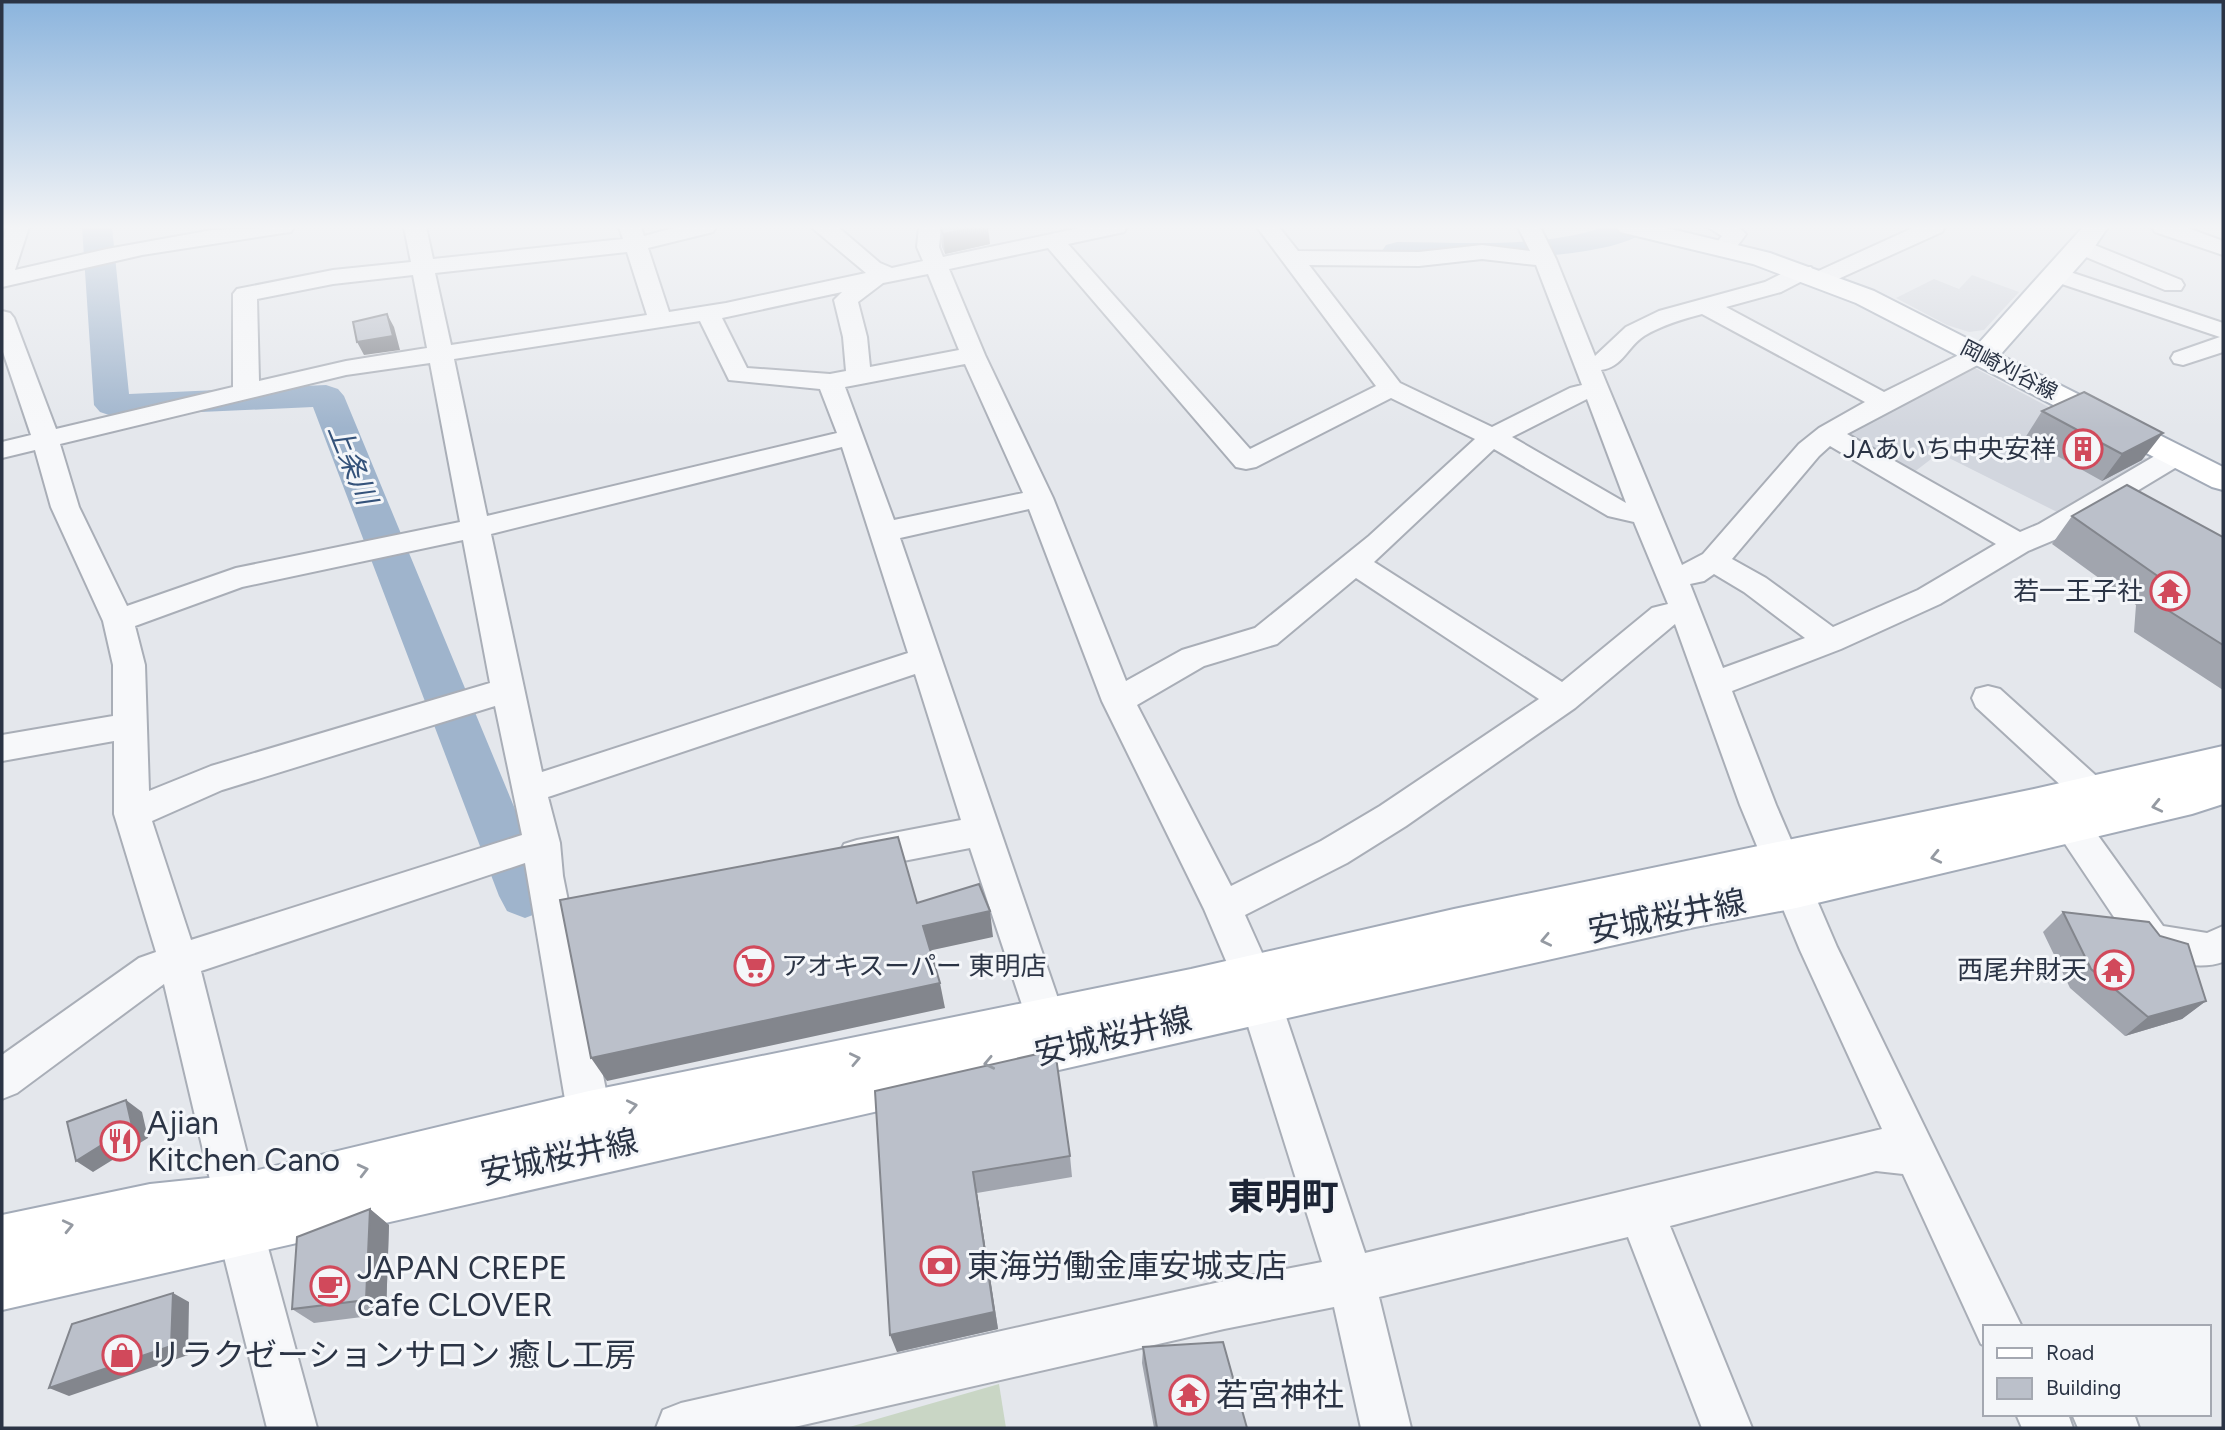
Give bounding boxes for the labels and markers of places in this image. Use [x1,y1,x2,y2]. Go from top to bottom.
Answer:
building icon: JAあいち中央安祥 [2062,428,2104,470]
place label: JAあいち中央安祥 [1843,433,2056,465]
temple icon: 若一王子社 [2149,570,2191,612]
place label: 若一王子社 [2013,575,2143,607]
supermarket icon: アオキスーパー 東明店 [733,945,775,987]
temple icon: 西尾弁財天 [2093,949,2135,991]
place label: アオキスーパー 東明店 [781,950,1046,982]
place label: 西尾弁財天 [1957,954,2087,986]
place label: Ajian Kitchen Cano [147,1104,340,1179]
restaurant icon: Ajian Kitchen Cano [99,1120,141,1162]
bank icon: 東海労働金庫安城支店 [919,1245,961,1287]
place label: 東海労働金庫安城支店 [967,1247,1287,1285]
place label: JAPAN CREPE cafe CLOVER [357,1249,568,1324]
cafe icon: JAPAN CREPE cafe CLOVER [309,1265,351,1307]
shop icon: リラクゼーションサロン 癒し工房 [101,1334,143,1376]
place label: リラクゼーションサロン 癒し工房 [149,1336,636,1374]
temple icon: 若宮神社 [1168,1374,1210,1416]
place label: 若宮神社 [1216,1376,1344,1414]

